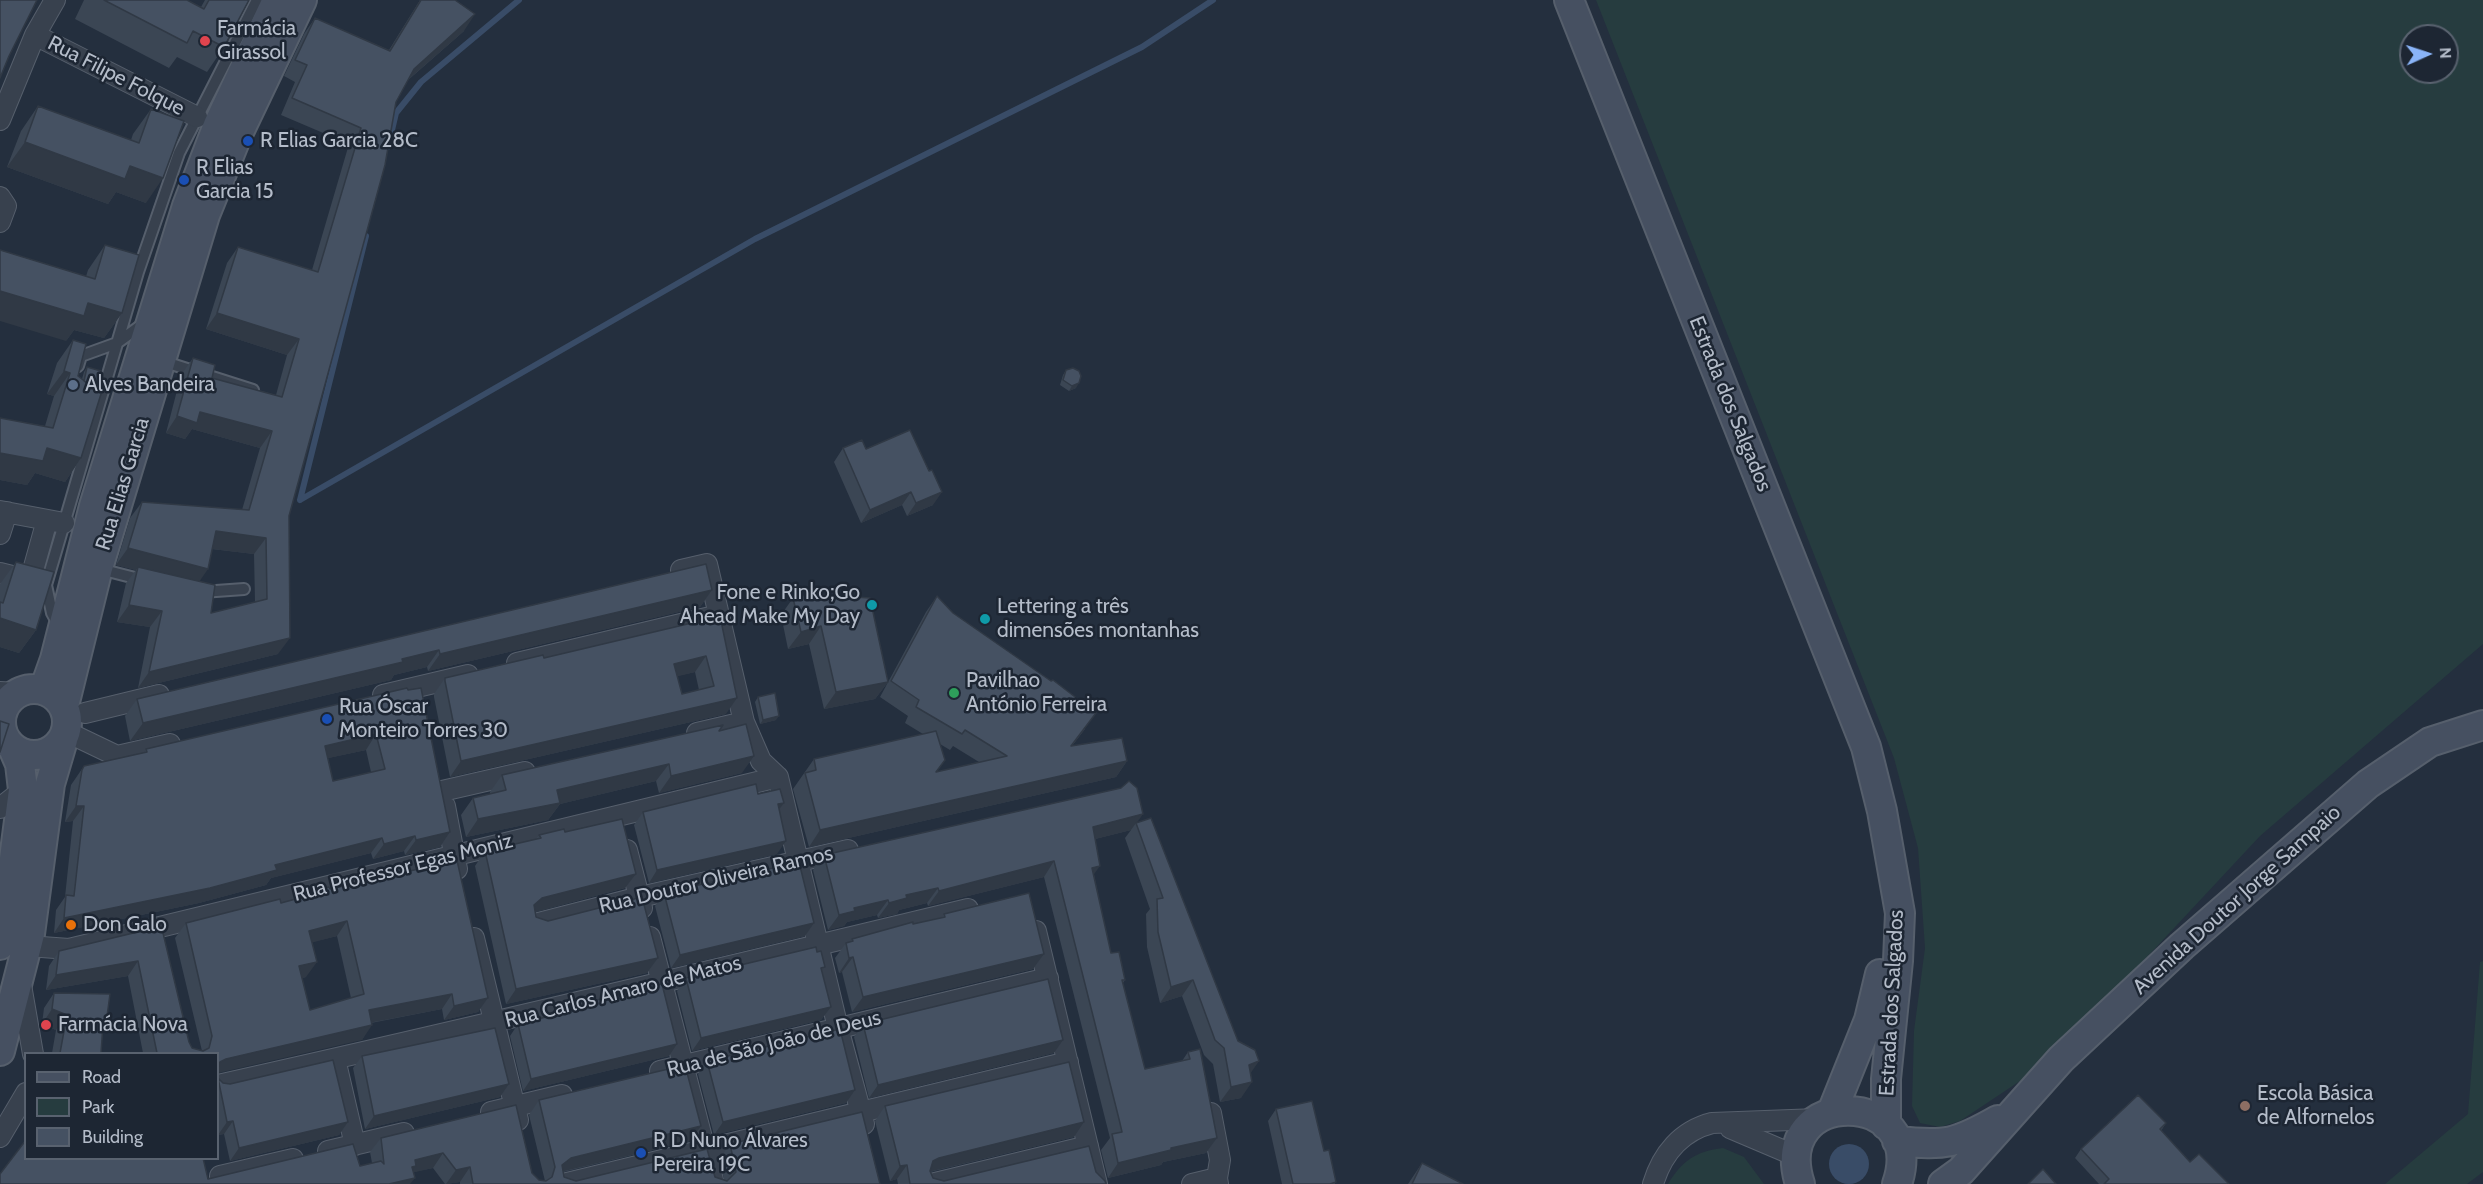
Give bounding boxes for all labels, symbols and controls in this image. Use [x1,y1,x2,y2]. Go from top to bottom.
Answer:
place label: Farmácia Girassol [217,16,296,66]
north arrow [2399,24,2459,84]
street label: Rua Filipe Folque [43,31,189,121]
marker: Farmácia Girassol [198,34,212,48]
text: N [2436,47,2455,59]
place label: R Elias Garcia 28C [260,128,418,154]
marker: R Elias Garcia 28C [241,134,255,148]
place label: R Elias Garcia 15 [196,155,274,205]
marker: R Elias Garcia 15 [177,173,191,187]
street label: Estrada dos Salgados [1683,313,1777,495]
place label: Alves Bandeira [85,372,215,398]
marker: Alves Bandeira [66,378,80,392]
street label: Rua Elias Garcia [91,415,155,553]
place label: Fone e Rinko;Go Ahead Make My Day [680,580,860,630]
place label: Lettering a três dimensões montanhas [997,594,1199,644]
marker: Fone e Rinko;Go Ahead Make My Day [865,598,879,612]
marker: Lettering a três dimensões montanhas [978,612,992,626]
place label: Pavilhao António Ferreira [966,668,1107,718]
marker: Pavilhao António Ferreira [947,686,961,700]
place label: Rua Óscar Monteiro Torres 30 [339,694,508,744]
marker: Rua Óscar Monteiro Torres 30 [320,712,334,726]
street label: Avenida Doutor Jorge Sampaio [2128,800,2346,1000]
street label: Rua Professor Egas Moniz [291,829,515,907]
street label: Rua Doutor Oliveira Ramos [597,841,835,919]
street label: Estrada dos Salgados [1875,909,1909,1097]
place label: Don Galo [83,912,167,938]
marker: Don Galo [64,918,78,932]
street label: Rua Carlos Amaro de Matos [502,950,744,1034]
street label: Rua de São João de Deus [664,1005,884,1083]
place label: Farmácia Nova [58,1012,188,1038]
marker: Farmácia Nova [39,1018,53,1032]
legend [24,1052,219,1160]
text: Road [82,1066,121,1088]
place label: Escola Básica de Alfornelos [2257,1081,2374,1131]
text: Park [82,1096,114,1118]
marker: Escola Básica de Alfornelos [2238,1099,2252,1113]
text: Building [82,1126,143,1148]
place label: R D Nuno Álvares Pereira 19C [653,1128,808,1178]
marker: R D Nuno Álvares Pereira 19C [634,1146,648,1160]

